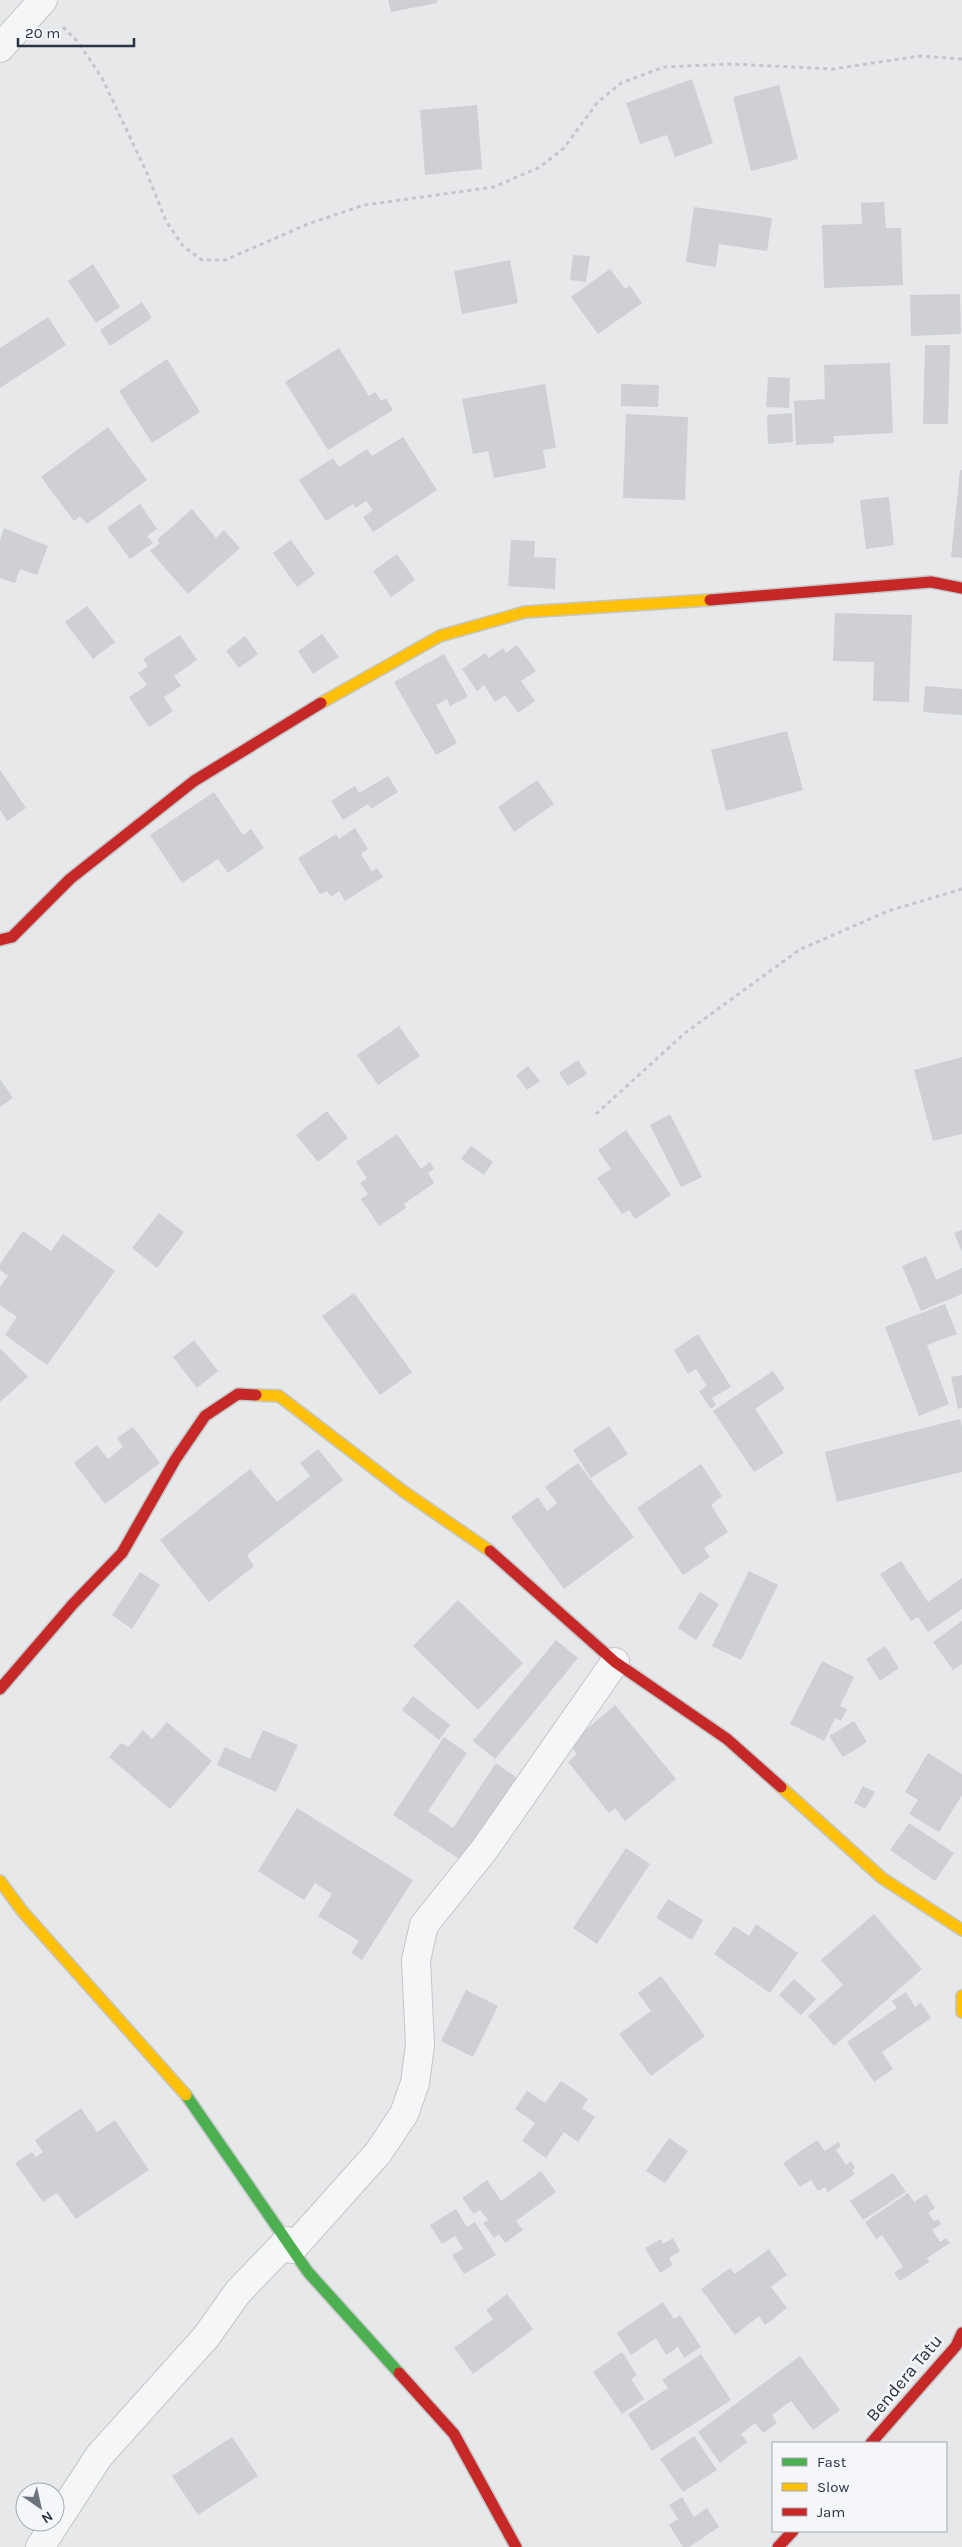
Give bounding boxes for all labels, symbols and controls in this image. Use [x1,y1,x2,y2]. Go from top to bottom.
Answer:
scale bar [18,15,134,47]
text: 20 m [25,24,60,42]
street label: Bendera Tatu [861,2330,947,2426]
legend [772,2442,947,2532]
text: Fast [817,2453,847,2471]
text: Slow [817,2478,849,2496]
north arrow [15,2482,65,2532]
text: Jam [817,2503,845,2521]
text: N [38,2508,56,2527]

